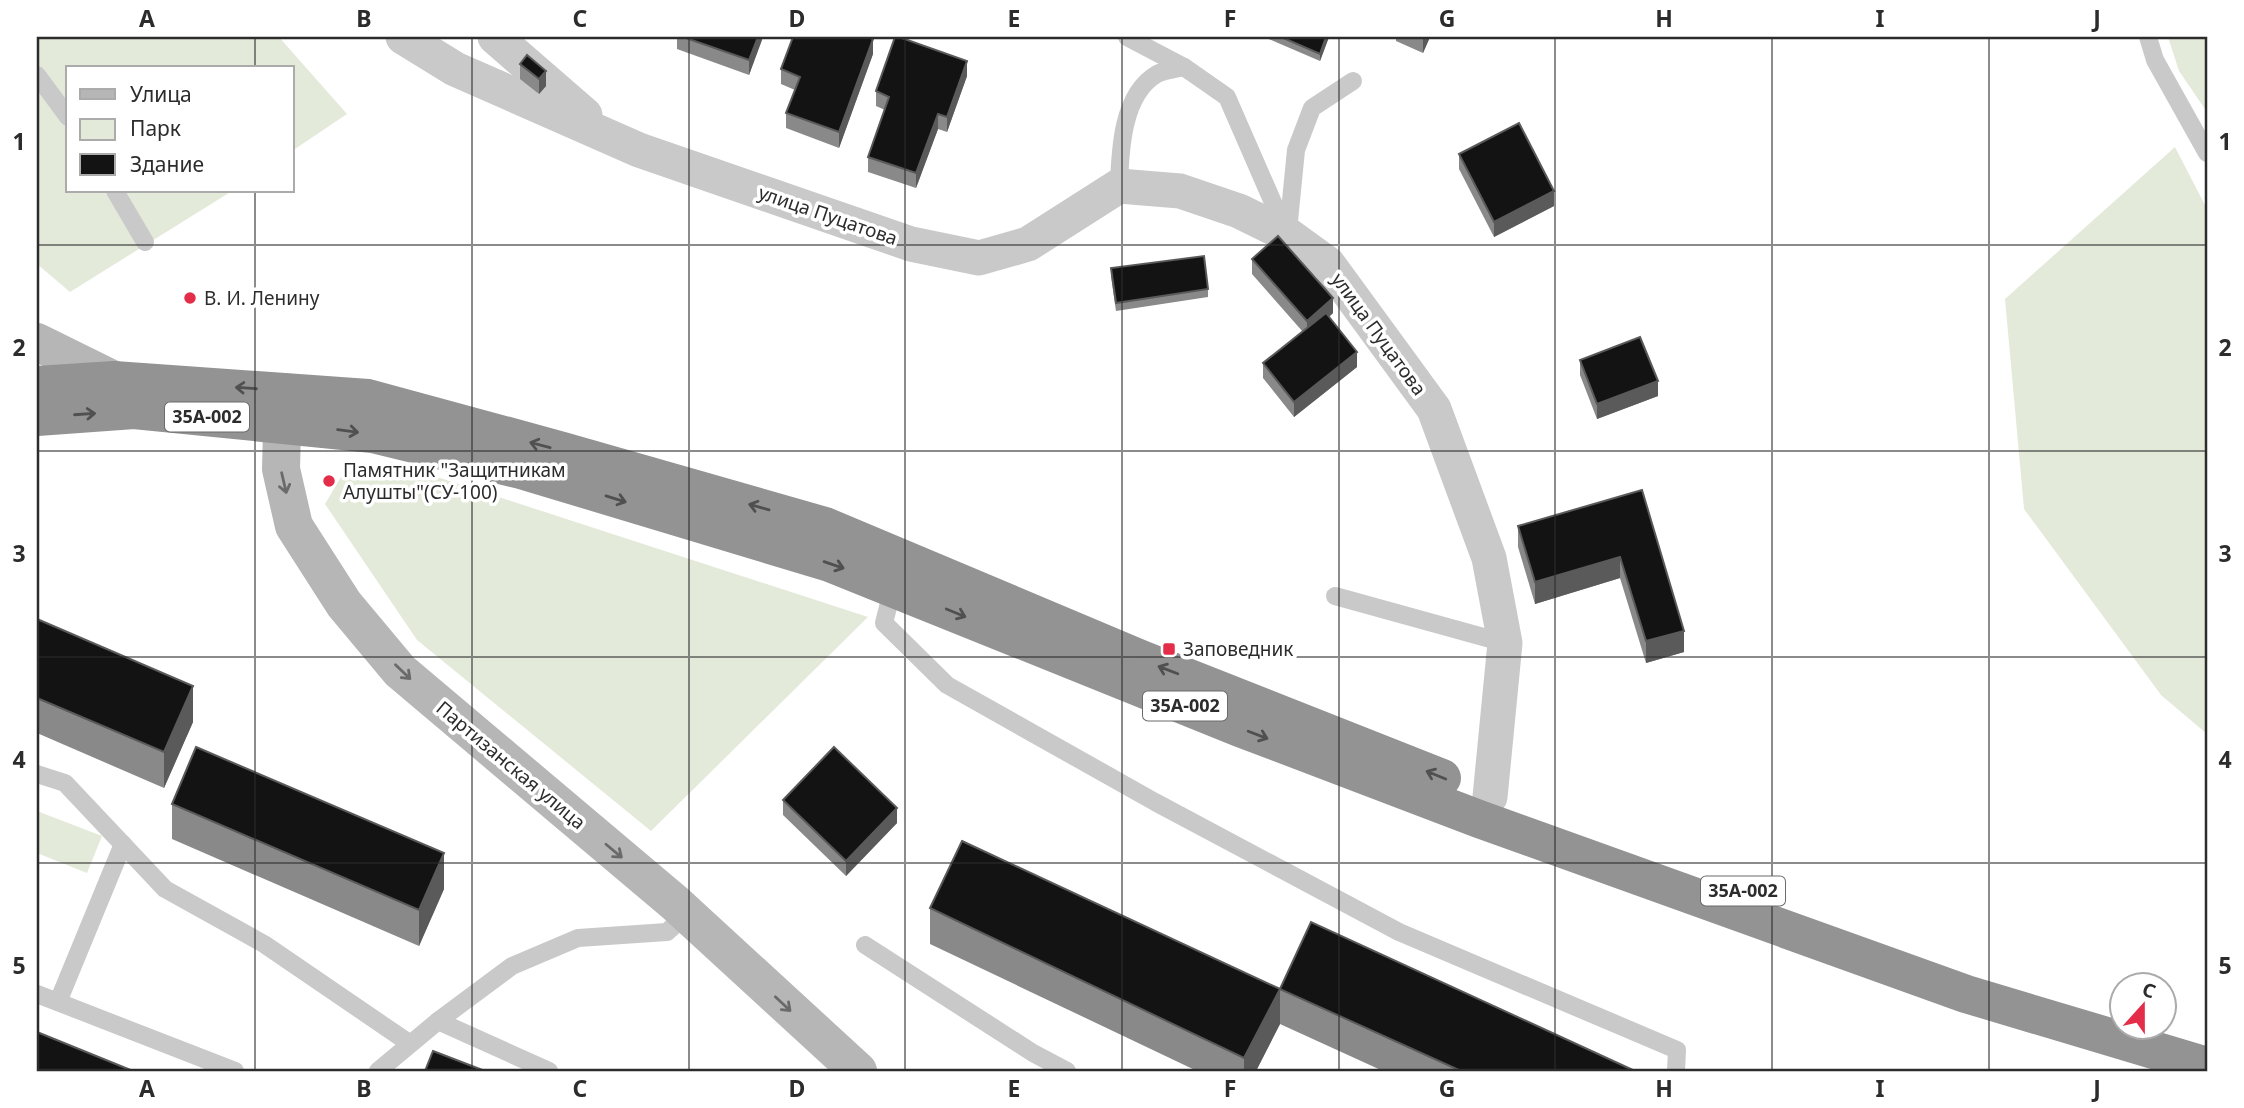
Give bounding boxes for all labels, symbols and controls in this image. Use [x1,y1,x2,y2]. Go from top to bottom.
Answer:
text: A [139,2,155,34]
text: B [356,2,372,34]
text: C [573,2,588,34]
text: D [789,2,805,34]
text: E [1008,2,1020,34]
text: F [1224,2,1236,34]
text: G [1439,2,1455,34]
text: H [1655,2,1673,34]
text: I [1876,2,1885,34]
text: J [2091,2,2101,34]
legend [66,66,294,192]
text: Улица [130,80,192,108]
text: Парк [130,114,181,142]
text: 1 [12,125,26,157]
text: 1 [2218,125,2232,157]
text: Здание [130,150,204,178]
street label: улица Пуцатова [755,179,901,251]
street label: улица Пуцатова [1326,267,1432,401]
place label: В. И. Ленину [204,285,320,311]
marker: В. И. Ленину [182,290,198,306]
text: 2 [12,331,26,363]
text: 2 [2218,331,2232,363]
one-way arrow [235,381,257,394]
road number: 35А-002 [165,402,249,432]
one-way arrow [74,407,97,420]
one-way arrow [336,425,359,438]
one-way arrow [529,438,552,451]
place label: Памятник "Защитникам Алушты"(СУ-100) [343,457,566,505]
one-way arrow [278,471,291,493]
marker: Памятник "Защитникам Алушты"(СУ-100) [321,473,337,489]
one-way arrow [605,493,627,506]
one-way arrow [748,500,771,513]
text: 3 [12,537,26,569]
text: 3 [2218,537,2232,569]
one-way arrow [822,560,844,572]
one-way arrow [945,607,967,620]
place label: Заповедник [1183,636,1293,662]
marker: Заповедник [1161,641,1177,657]
one-way arrow [1158,663,1180,676]
one-way arrow [394,664,411,681]
road number: 35А-002 [1143,692,1227,720]
street label: Партизанская улица [431,695,591,835]
one-way arrow [1246,730,1268,743]
text: 4 [12,743,26,775]
text: 4 [2218,743,2232,775]
one-way arrow [1425,768,1447,781]
one-way arrow [604,843,622,859]
road number: 35А-002 [1701,876,1785,906]
text: 5 [12,949,26,981]
text: 5 [2218,949,2232,981]
north arrow [2108,972,2178,1042]
text: С [2139,976,2159,1004]
one-way arrow [774,995,791,1012]
text: A [139,1072,155,1104]
text: B [356,1072,372,1104]
text: C [573,1072,588,1104]
text: D [789,1072,805,1104]
text: E [1008,1072,1020,1104]
text: F [1224,1072,1236,1104]
text: G [1439,1072,1455,1104]
text: H [1655,1072,1673,1104]
text: I [1876,1072,1885,1104]
text: J [2091,1072,2101,1104]

